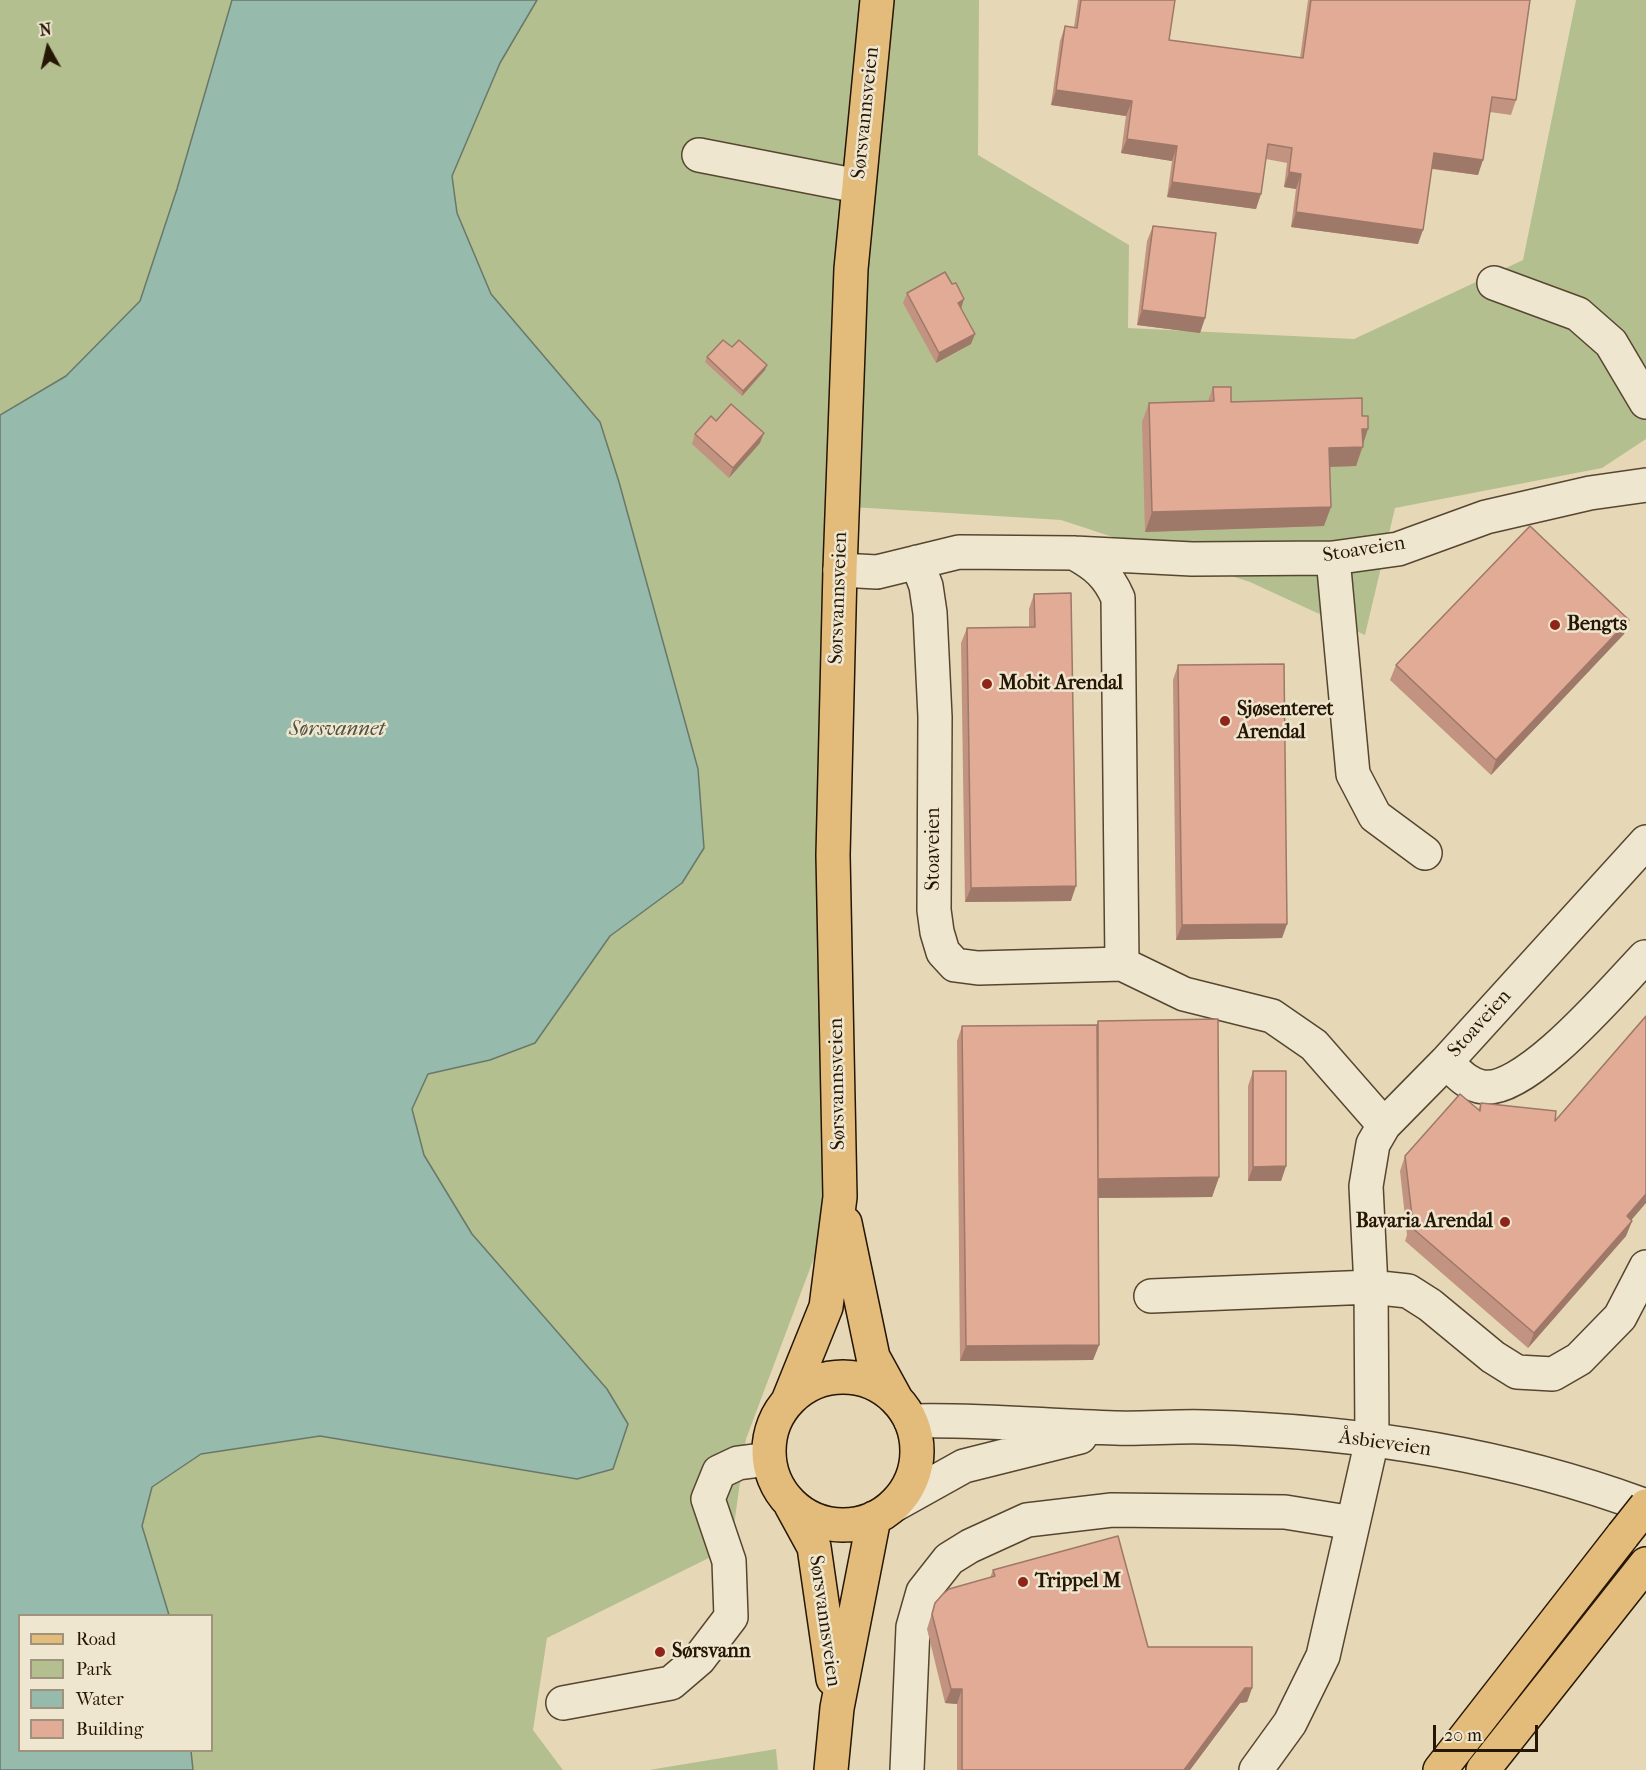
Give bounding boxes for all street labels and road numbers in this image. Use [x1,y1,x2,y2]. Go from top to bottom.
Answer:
street label: Sørsvannsveien [847,46,885,180]
street label: Sørsvannsveien [825,531,853,665]
street label: Stoaveien [1321,532,1407,568]
street label: Stoaveien [922,807,946,891]
street label: Stoaveien [1443,985,1517,1063]
street label: Sørsvannsveien [825,1017,851,1151]
street label: Åsbieveien [1337,1426,1433,1462]
street label: Sørsvannsveien [803,1554,845,1688]

